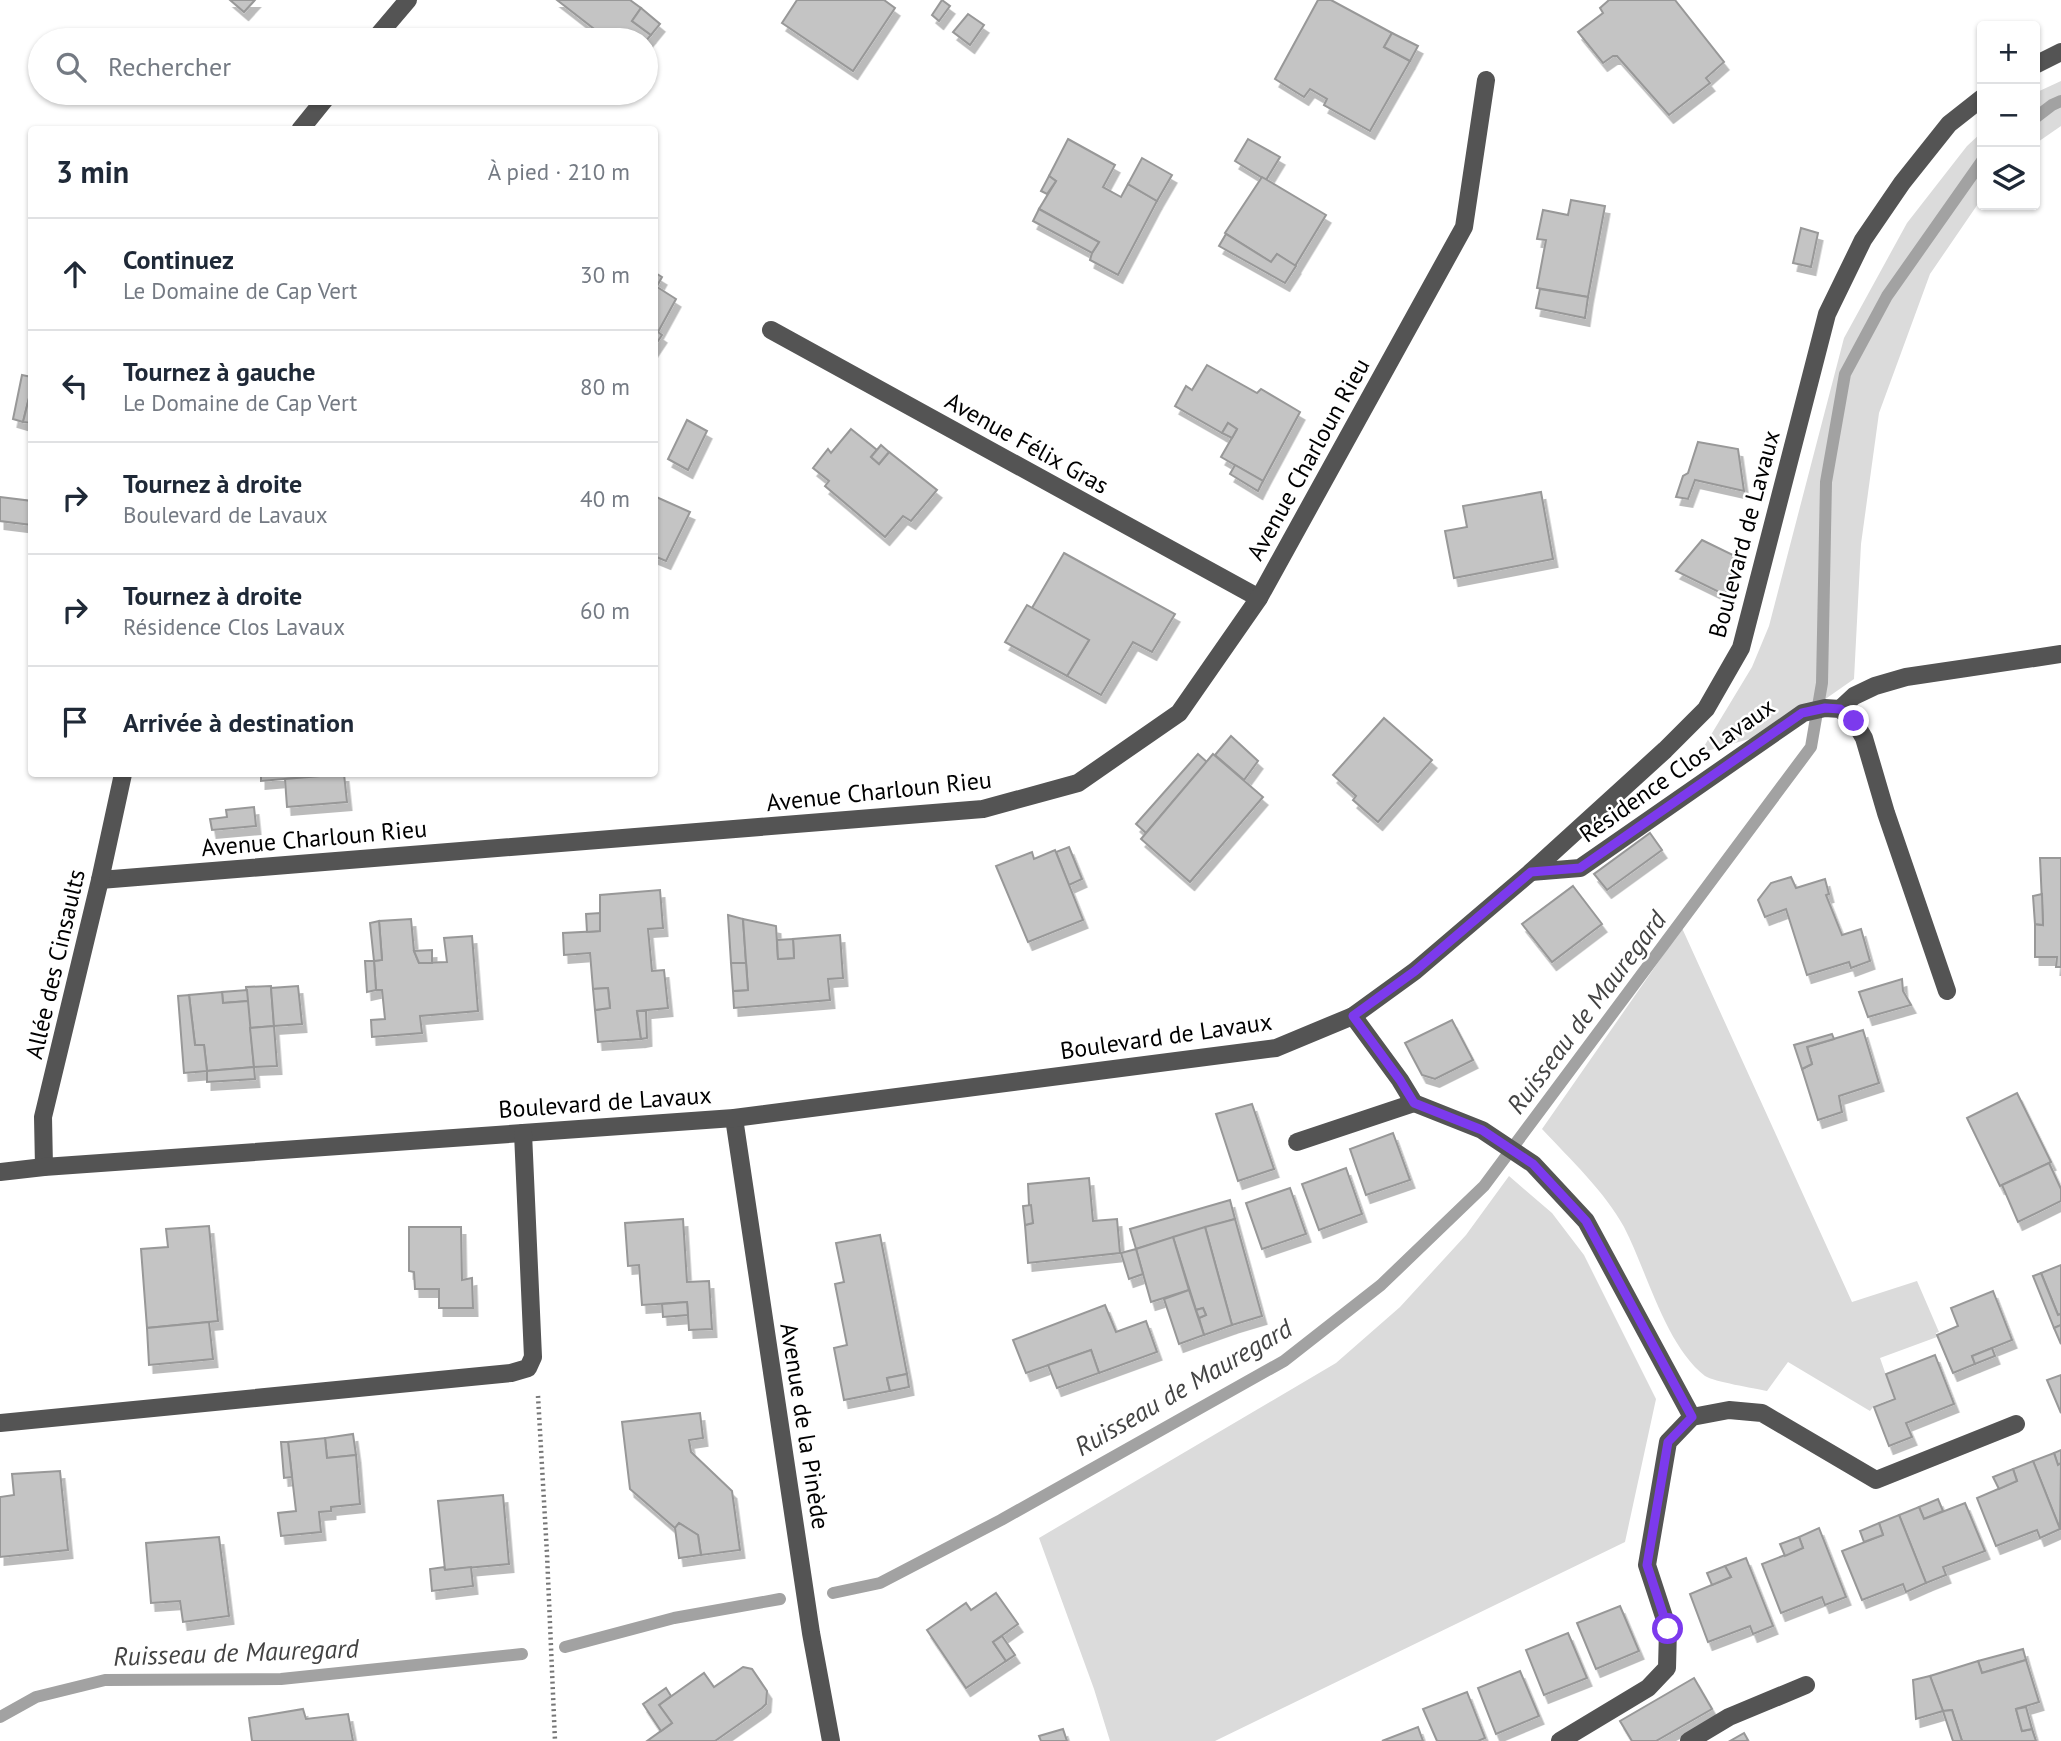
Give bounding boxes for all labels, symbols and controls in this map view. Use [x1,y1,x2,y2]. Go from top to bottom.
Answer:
map controls [1977,21,2040,210]
button: + [1977,21,2040,84]
search box [28,28,658,105]
icon: search [52,48,90,86]
text: Rechercher [108,50,231,83]
button: − [1977,84,2040,147]
button: layers [1977,147,2040,210]
text: 3 min [56,152,129,191]
text: À pied · 210 m [488,157,630,186]
text: Continuez [123,243,234,276]
icon: ahead [56,255,94,293]
text: 30 m [580,260,630,289]
text: Le Domaine de Cap Vert [123,276,357,305]
street label: Avenue Charloun Rieu [1240,352,1376,566]
text: Tournez à gauche [123,355,315,388]
icon: left [56,367,94,405]
text: 80 m [580,372,630,401]
street label: Avenue Félix Gras [940,385,1114,501]
text: Le Domaine de Cap Vert [123,388,357,417]
street label: Boulevard de Lavaux [1701,427,1787,641]
text: Tournez à droite [123,467,302,500]
icon: right [56,479,94,517]
text: 40 m [580,484,630,513]
text: Boulevard de Lavaux [123,500,328,529]
text: Tournez à droite [123,579,302,612]
icon: right [56,591,94,629]
text: 60 m [580,596,630,625]
text: Résidence Clos Lavaux [123,612,345,641]
street label: Résidence Clos Lavaux [1573,691,1781,849]
icon: arrive [56,703,94,741]
route end [1838,705,1869,736]
text: Arrivée à destination [123,706,354,739]
street label: Avenue Charloun Rieu [765,764,993,818]
street label: Avenue Charloun Rieu [200,813,428,863]
street label: Allée des Cinsaults [18,866,92,1062]
water label: Ruisseau de Mauregard [1499,903,1674,1120]
street label: Boulevard de Lavaux [1058,1006,1274,1066]
street label: Boulevard de Lavaux [497,1079,713,1125]
water label: Ruisseau de Mauregard [1068,1311,1298,1463]
street label: Avenue de la Pinède [773,1321,837,1531]
route start [1652,1613,1683,1644]
water label: Ruisseau de Mauregard [113,1631,360,1673]

